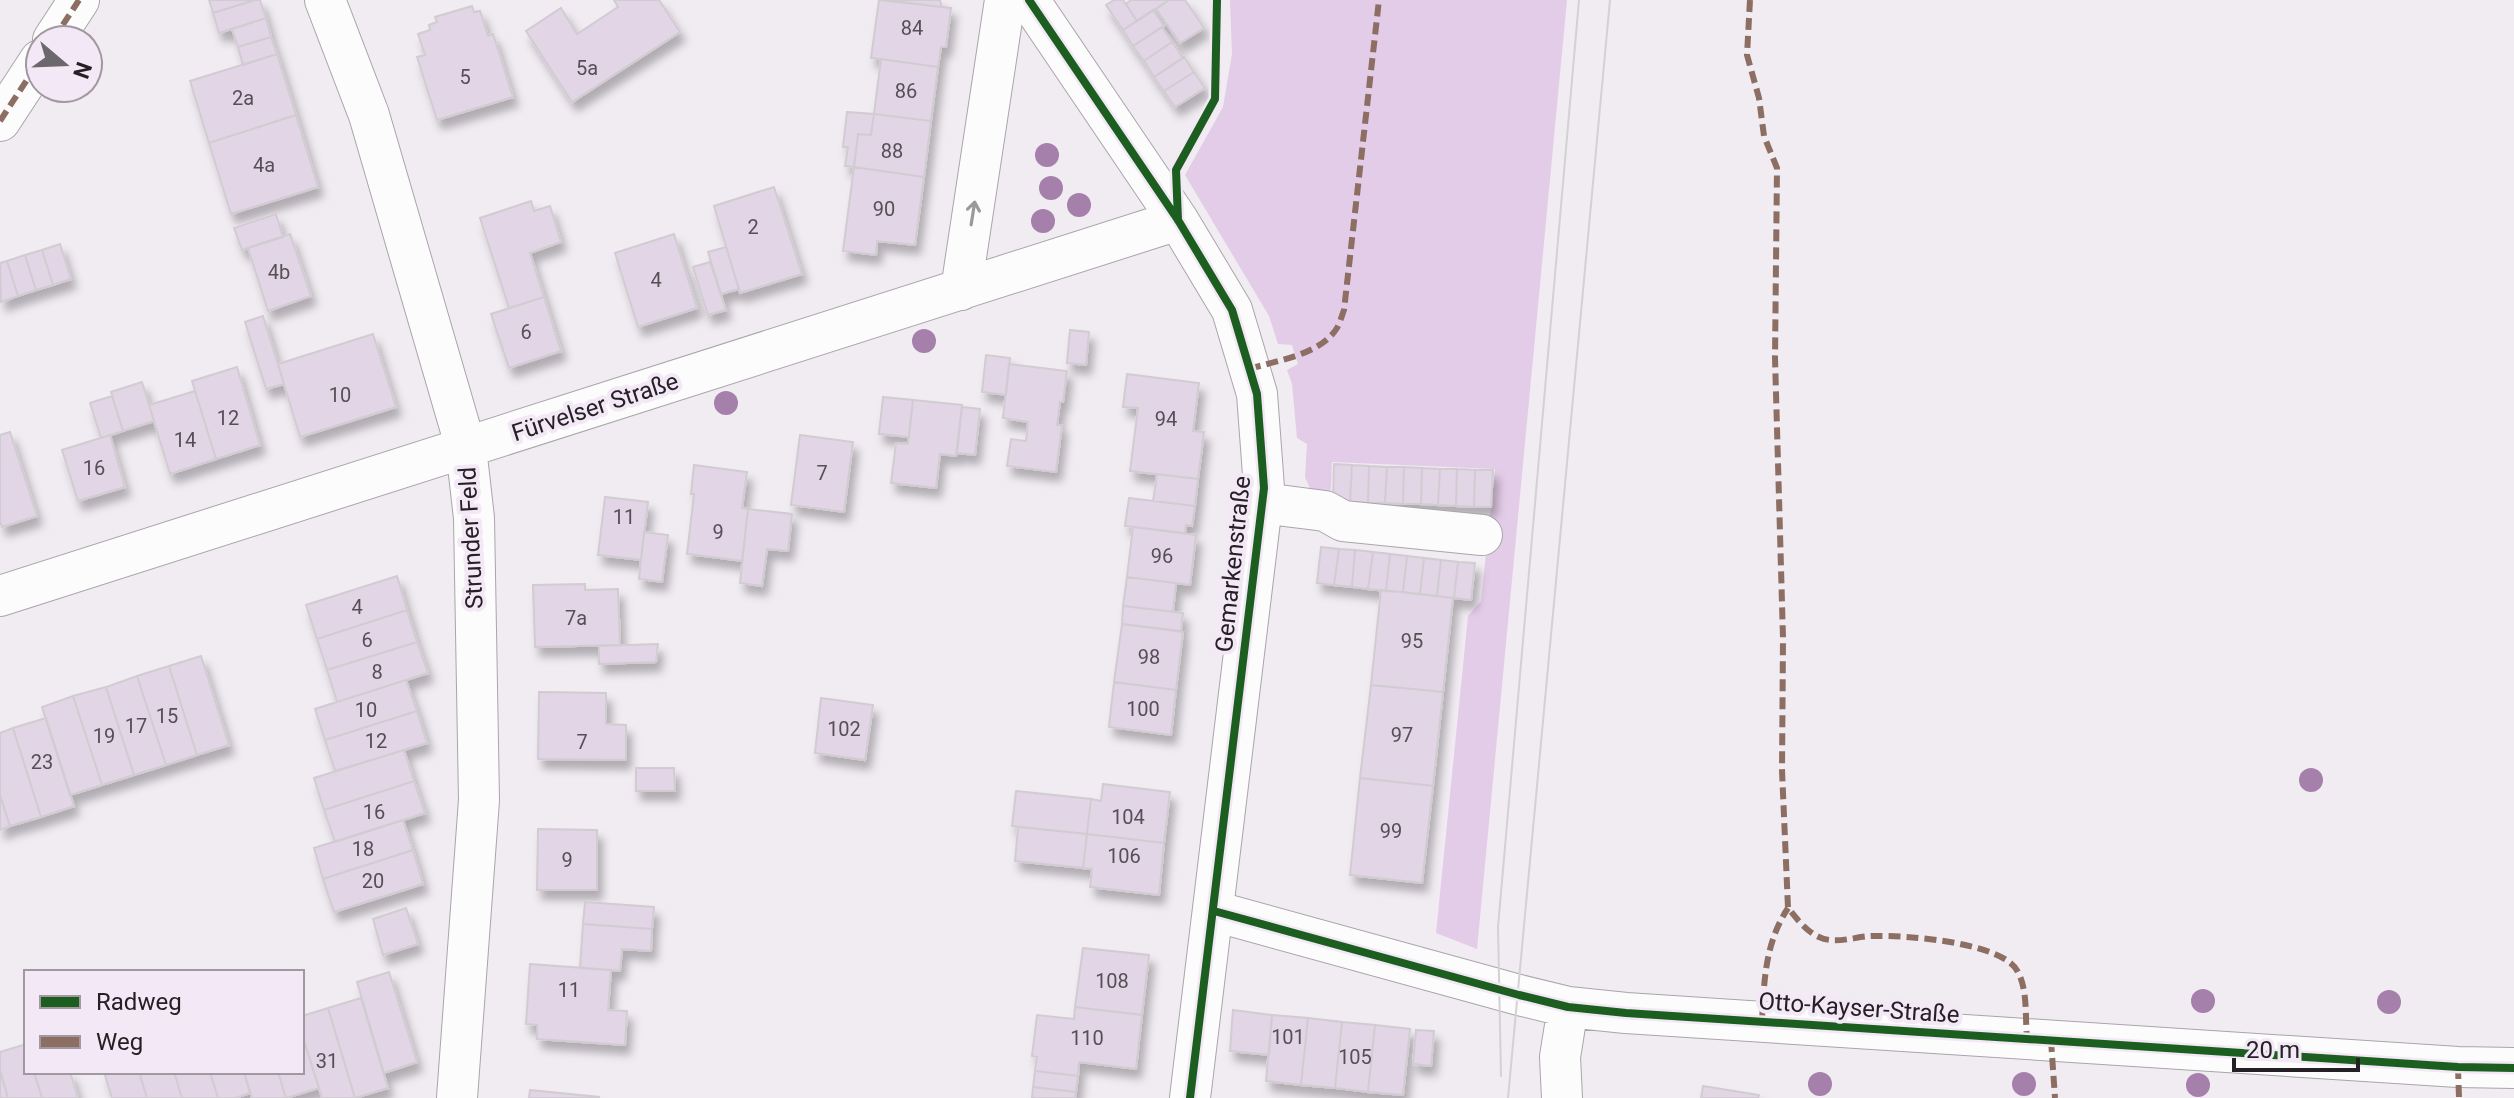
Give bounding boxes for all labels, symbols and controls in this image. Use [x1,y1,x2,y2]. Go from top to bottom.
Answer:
house number: 84 [901,16,923,40]
north arrow [24,24,104,104]
house number: 5a [576,56,598,80]
text: N [68,59,97,82]
house number: 5 [459,65,471,89]
house number: 86 [895,79,917,103]
house number: 2a [232,86,254,110]
house number: 88 [881,139,903,163]
house number: 4a [253,153,275,177]
house number: 90 [873,197,895,221]
one-way arrow [966,201,981,226]
house number: 2 [747,215,759,239]
house number: 4b [268,260,290,284]
house number: 4 [650,268,662,292]
house number: 6 [520,320,532,344]
street label: Fürvelser Straße [508,367,682,447]
house number: 10 [329,383,351,407]
house number: 12 [217,406,239,430]
house number: 94 [1155,407,1177,431]
house number: 14 [174,428,196,452]
house number: 16 [83,456,105,480]
house number: 7 [816,461,828,485]
street label: Strunder Feld [453,466,489,610]
street label: Gemarkenstraße [1210,474,1256,654]
house number: 11 [613,505,635,529]
house number: 9 [712,520,724,544]
house number: 96 [1151,544,1173,568]
house number: 4 [351,595,363,619]
house number: 7a [565,606,587,630]
house number: 6 [361,628,373,652]
house number: 95 [1401,629,1423,653]
house number: 98 [1138,645,1160,669]
house number: 8 [371,660,383,684]
house number: 100 [1126,697,1160,721]
house number: 10 [355,698,377,722]
house number: 15 [156,704,178,728]
house number: 17 [125,714,147,738]
house number: 102 [827,717,861,741]
house number: 97 [1391,723,1413,747]
house number: 19 [93,724,115,748]
house number: 12 [365,729,387,753]
house number: 7 [576,730,588,754]
house number: 23 [31,750,53,774]
house number: 16 [363,800,385,824]
house number: 104 [1111,805,1145,829]
house number: 99 [1380,819,1402,843]
house number: 18 [352,837,374,861]
house number: 106 [1107,844,1141,868]
house number: 9 [561,848,573,872]
house number: 20 [362,869,384,893]
house number: 108 [1095,969,1129,993]
legend [24,970,304,1074]
house number: 11 [558,978,580,1002]
street label: Otto-Kayser-Straße [1758,987,1960,1029]
text: Radweg [96,988,182,1016]
scale bar [2234,1022,2358,1072]
house number: 101 [1271,1025,1305,1049]
house number: 110 [1070,1026,1104,1050]
text: Weg [96,1028,143,1056]
text: 20 m [2246,1036,2300,1064]
house number: 105 [1338,1045,1372,1069]
house number: 31 [316,1049,338,1073]

